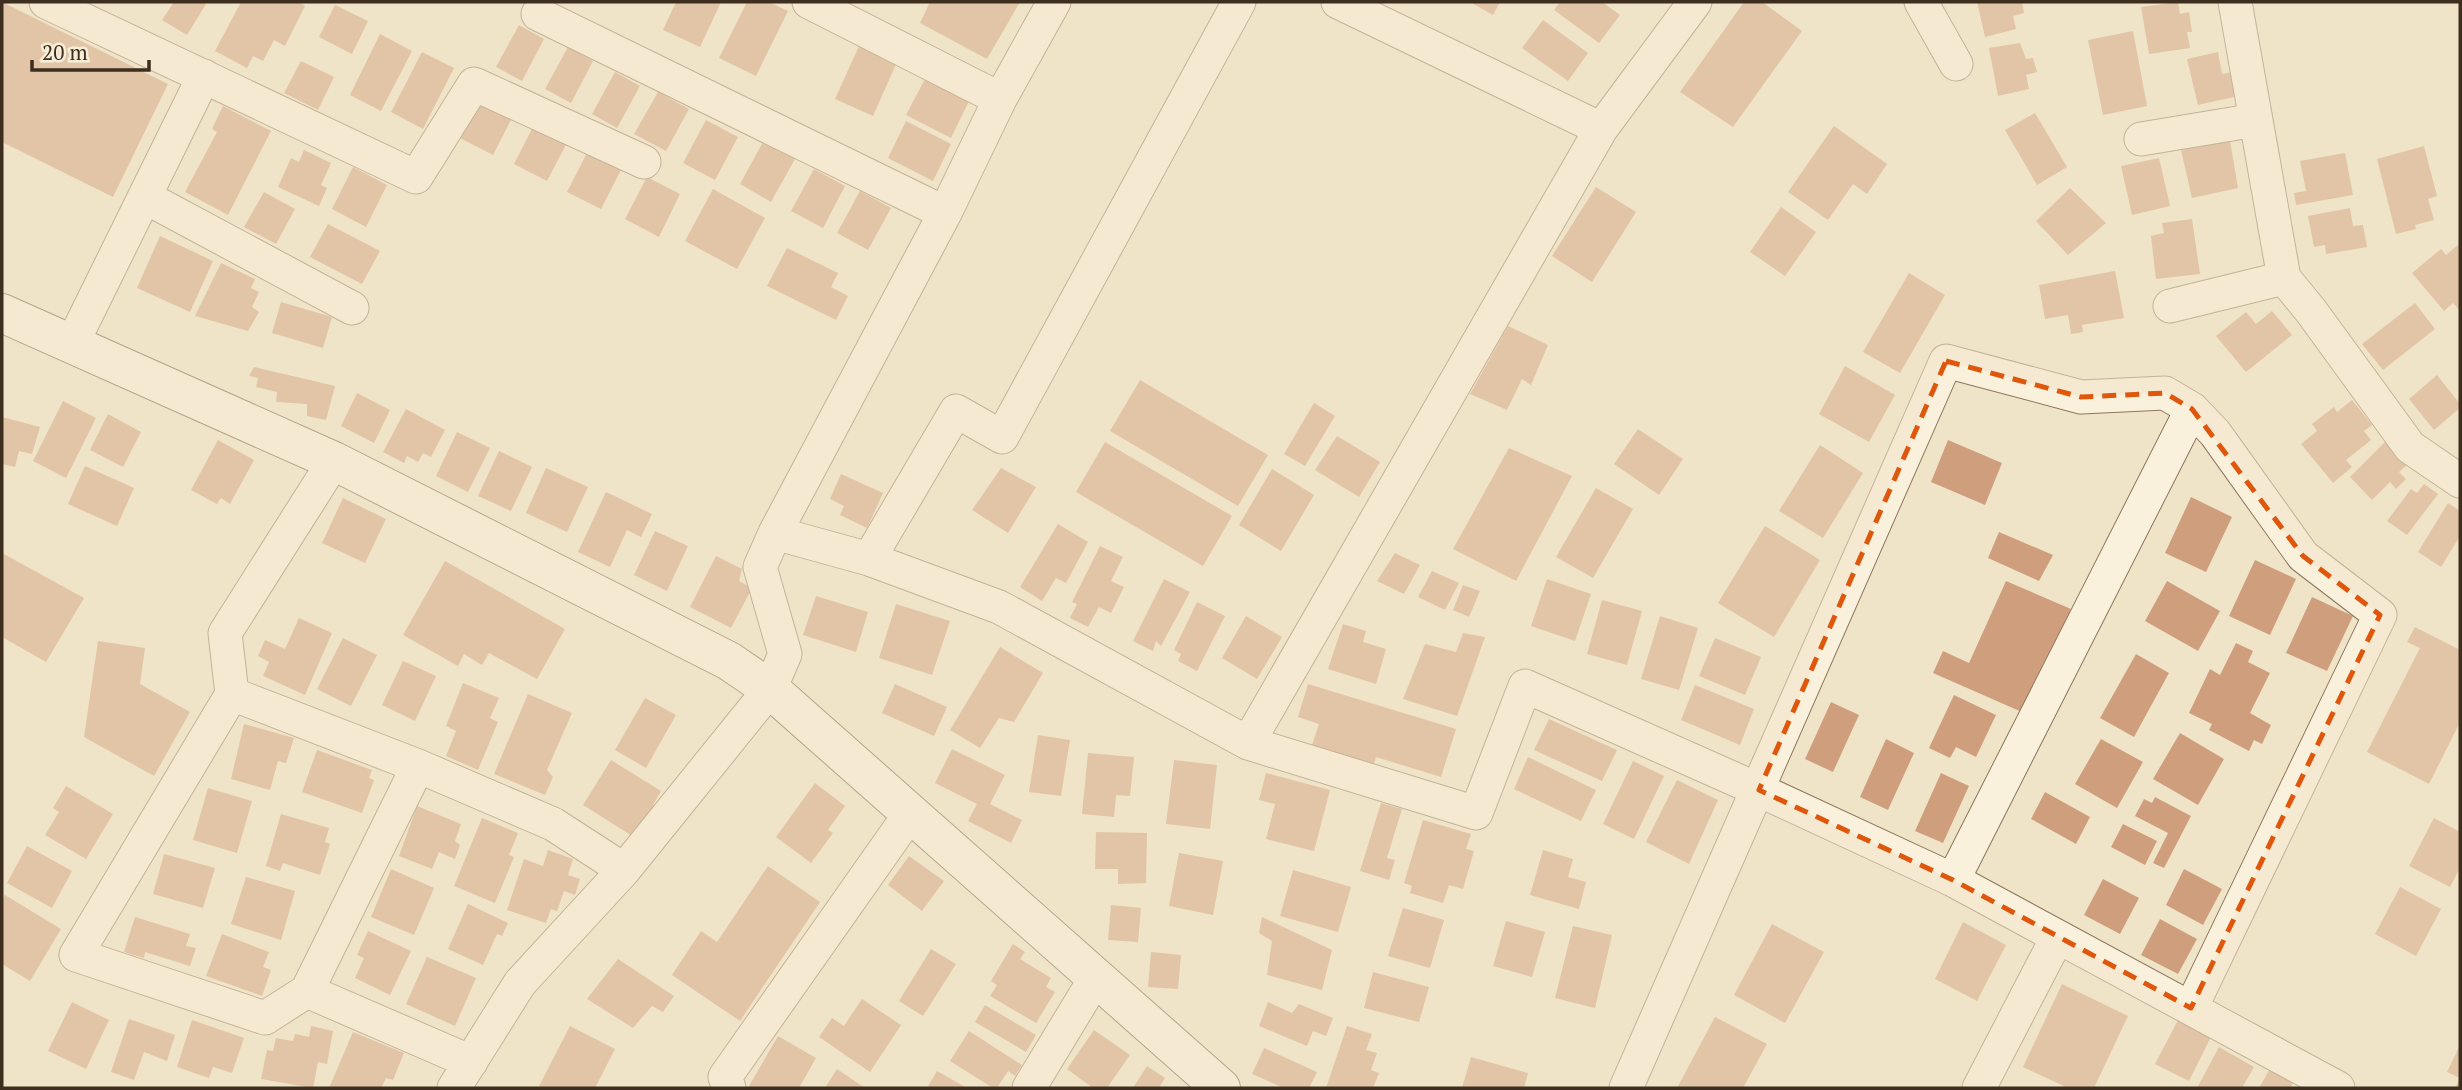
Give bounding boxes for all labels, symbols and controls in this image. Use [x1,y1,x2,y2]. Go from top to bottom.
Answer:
scale bar [32,28,149,72]
text: 20 m [42,38,88,66]

